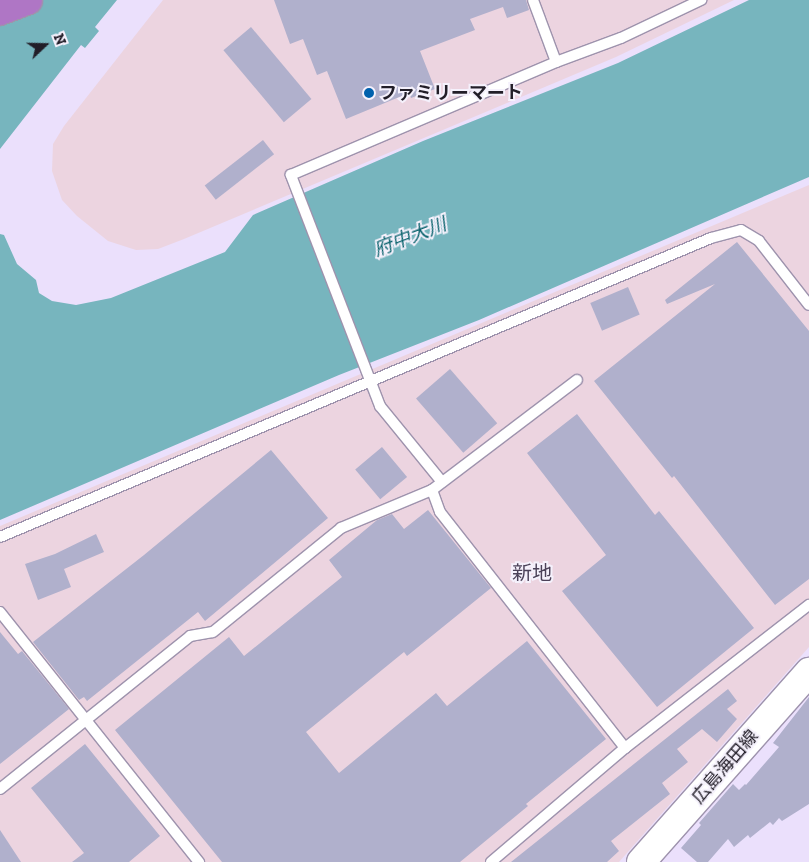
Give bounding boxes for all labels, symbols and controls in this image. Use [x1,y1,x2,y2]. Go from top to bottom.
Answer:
north arrow [20,20,70,70]
text: N [50,31,69,47]
place label: ファミリーマート [379,82,523,104]
marker: ファミリーマート [363,87,375,99]
water label: 府中大川 [370,213,450,261]
district label: 新地 [512,561,552,585]
street label: 広島海田線 [687,726,763,808]

